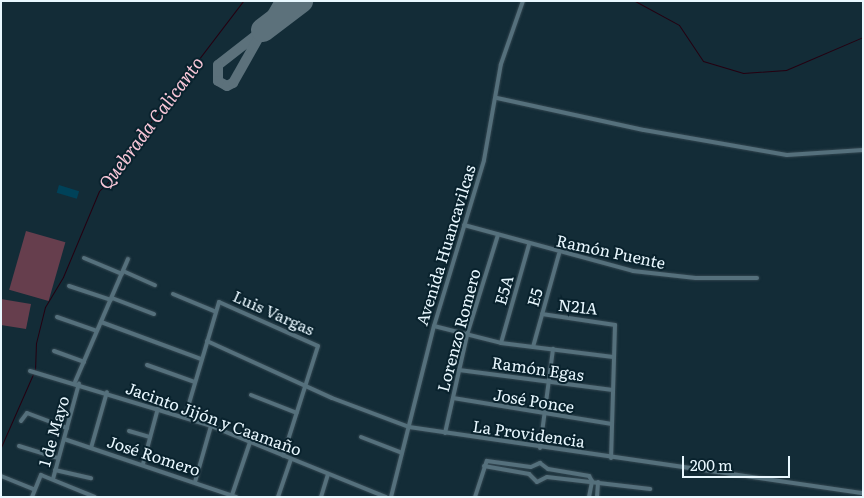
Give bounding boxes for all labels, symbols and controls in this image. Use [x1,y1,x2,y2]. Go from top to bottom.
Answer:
water label: Quebrada Calicanto [94,52,208,194]
street label: Avenida Huancavilcas [411,162,479,328]
street label: Ramón Puente [555,230,667,272]
street label: Lorenzo Romero [432,266,484,394]
street label: E5A [490,273,516,307]
street label: Luis Vargas [230,286,318,338]
street label: E5 [522,286,546,308]
street label: N21A [557,294,599,318]
street label: Ramón Egas [491,352,585,384]
street label: Jacinto Jijón y Caamaño [123,377,305,459]
street label: José Ponce [492,384,576,416]
street label: 1 de Mayo [34,394,72,468]
street label: La Providencia [472,416,586,450]
street label: José Romero [105,431,203,479]
scale bar [684,446,792,478]
text: 200 m [690,453,733,476]

